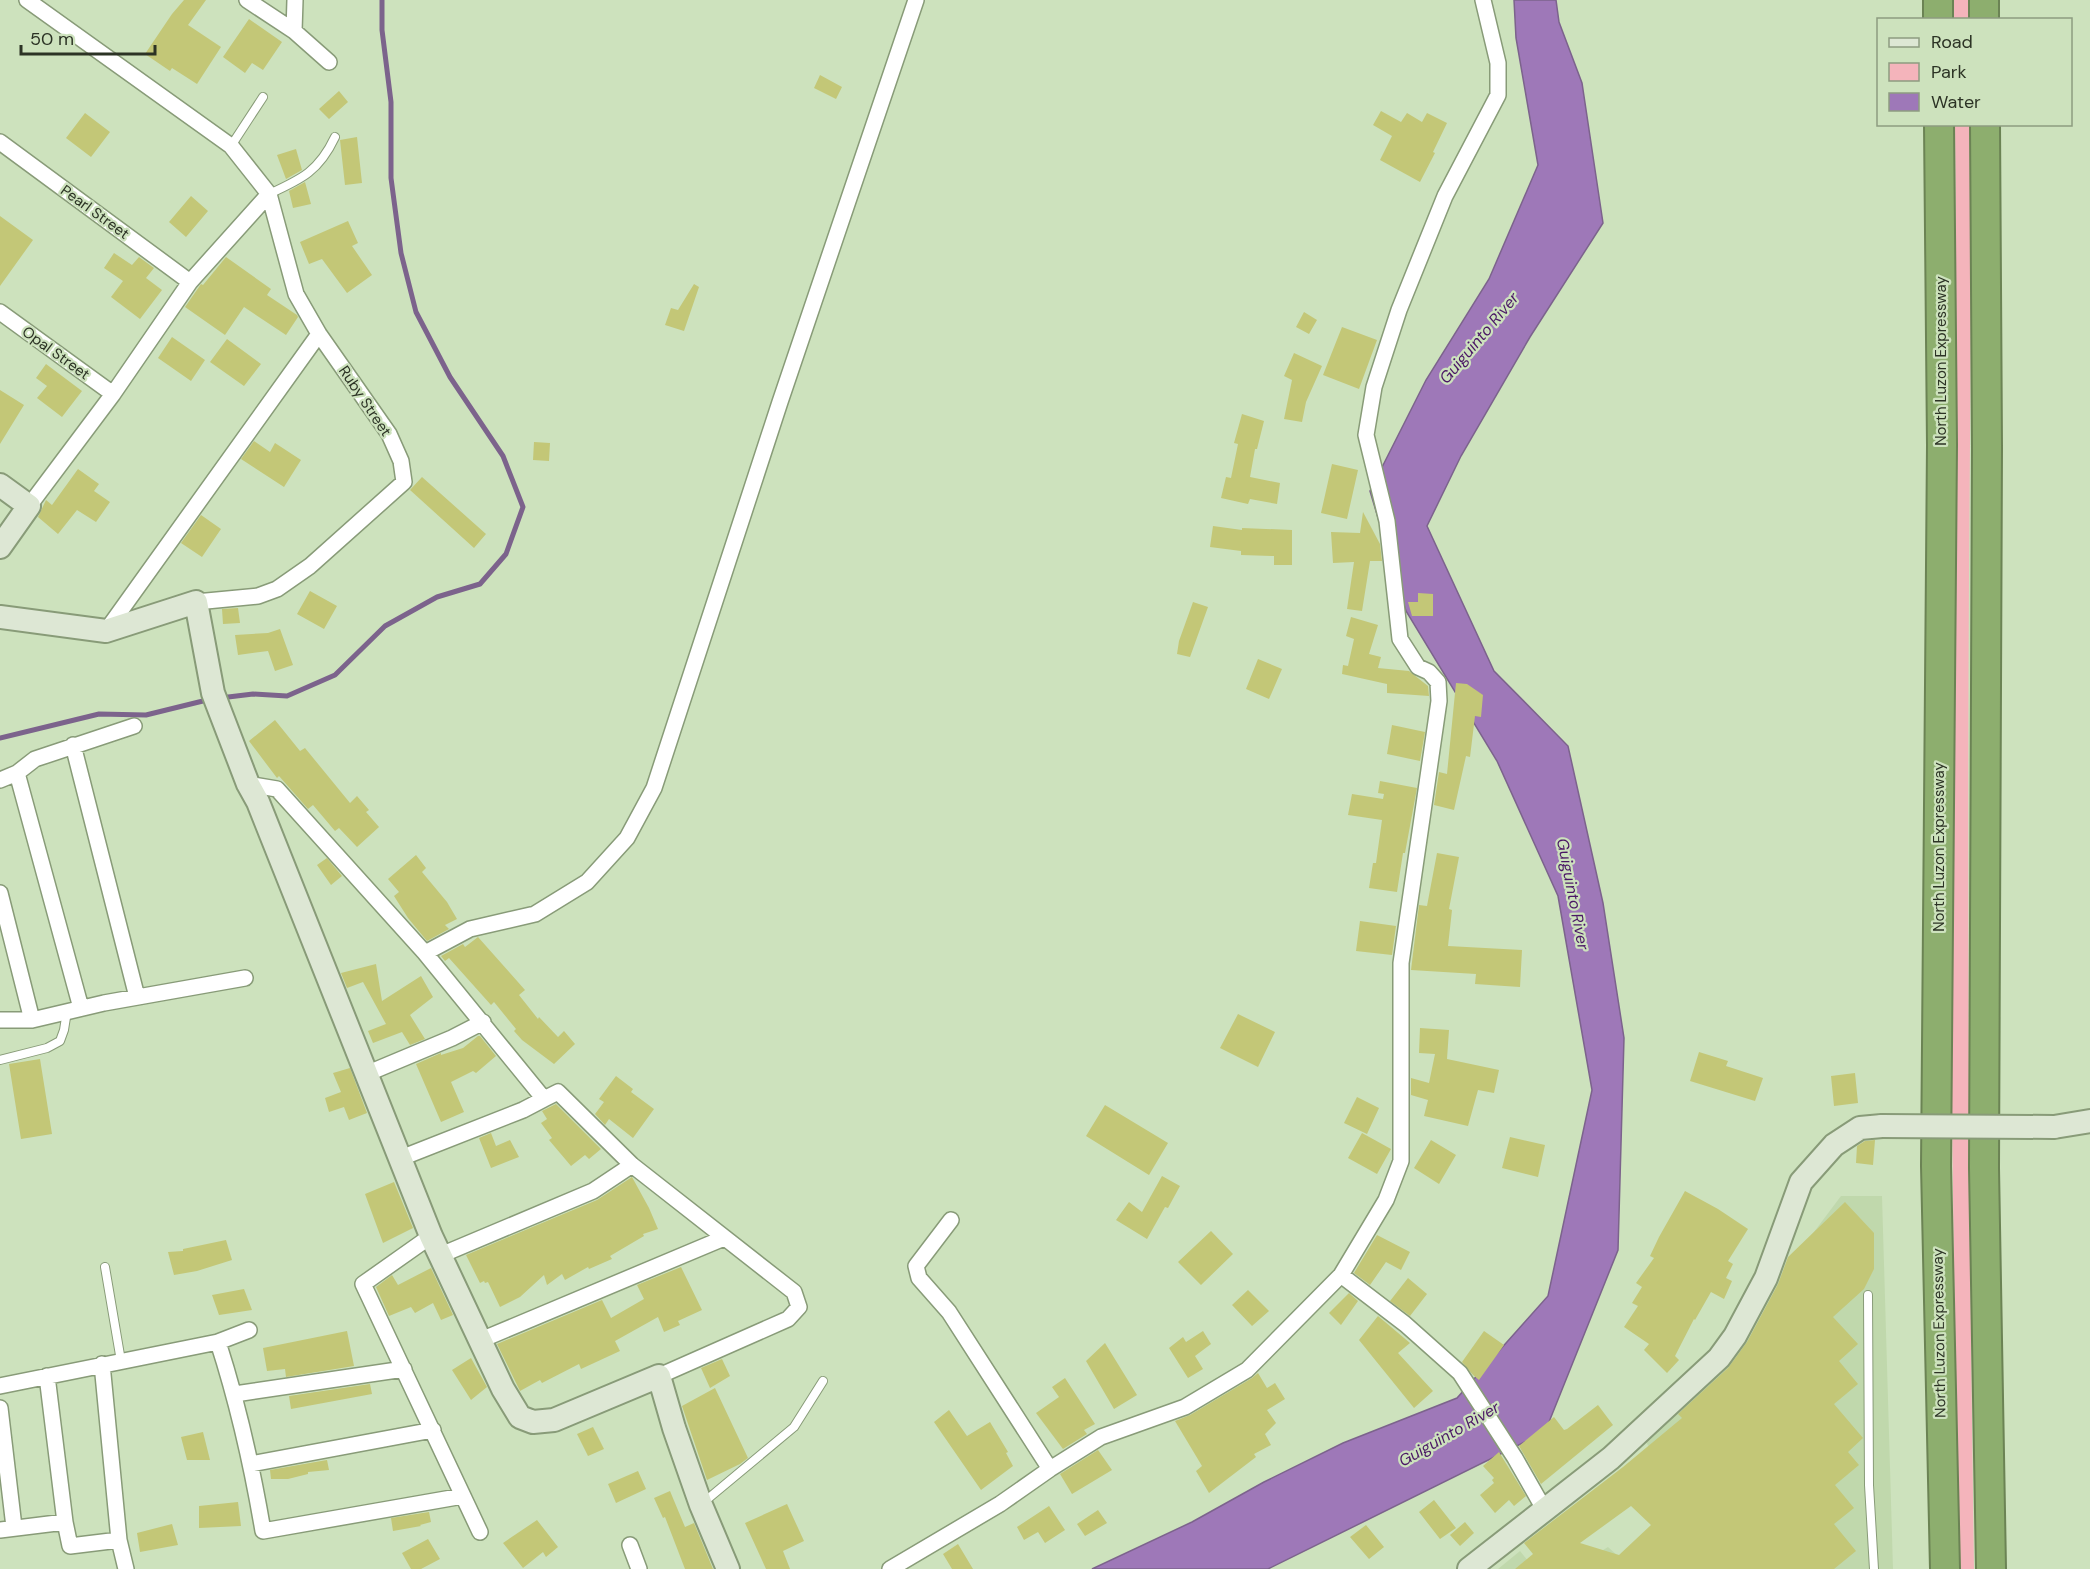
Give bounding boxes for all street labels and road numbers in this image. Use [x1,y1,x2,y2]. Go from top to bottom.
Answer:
street label: Pearl Street [57,180,133,244]
street label: North Luzon Expressway [1931,276,1951,446]
street label: Opal Street [18,322,94,384]
street label: Ruby Street [334,362,396,440]
street label: North Luzon Expressway [1929,762,1949,932]
street label: North Luzon Expressway [1928,1247,1950,1418]

